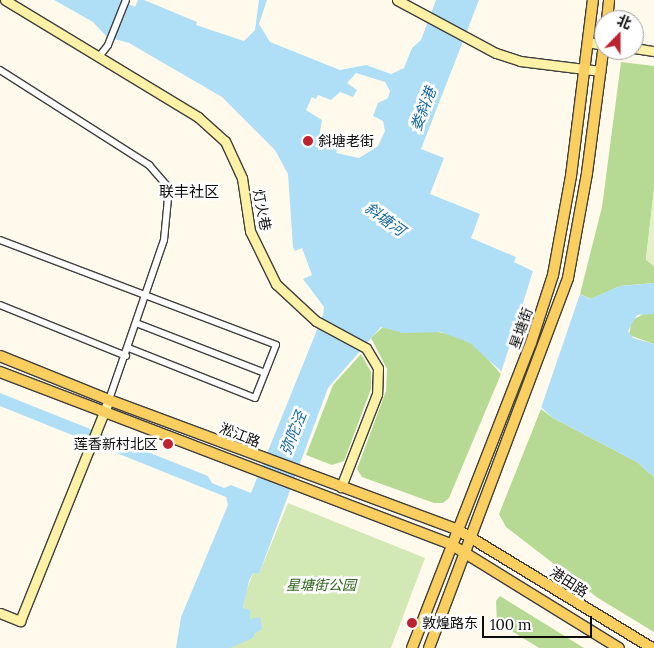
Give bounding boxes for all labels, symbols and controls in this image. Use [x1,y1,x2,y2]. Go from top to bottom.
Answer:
north arrow [594,10,644,60]
text: 北 [614,11,634,33]
water label: 娄斜港 [407,85,439,133]
place label: 斜塘老街 [318,133,374,149]
marker: 斜塘老街 [302,135,314,147]
district label: 联丰社区 [159,183,219,201]
street label: 灯火巷 [250,188,274,232]
water label: 斜塘河 [362,198,408,240]
street label: 星塘街 [506,305,536,351]
water label: 弥陀泾 [276,409,310,457]
street label: 淞江路 [217,420,263,450]
place label: 莲香新村北区 [74,436,158,452]
marker: 莲香新村北区 [162,438,174,450]
street label: 港田路 [547,564,591,600]
park label: 星塘街公园 [286,577,356,593]
scale bar [484,606,594,638]
place label: 敦煌路东 [422,615,478,631]
text: 100 m [490,615,531,634]
marker: 敦煌路东 [406,617,418,629]

